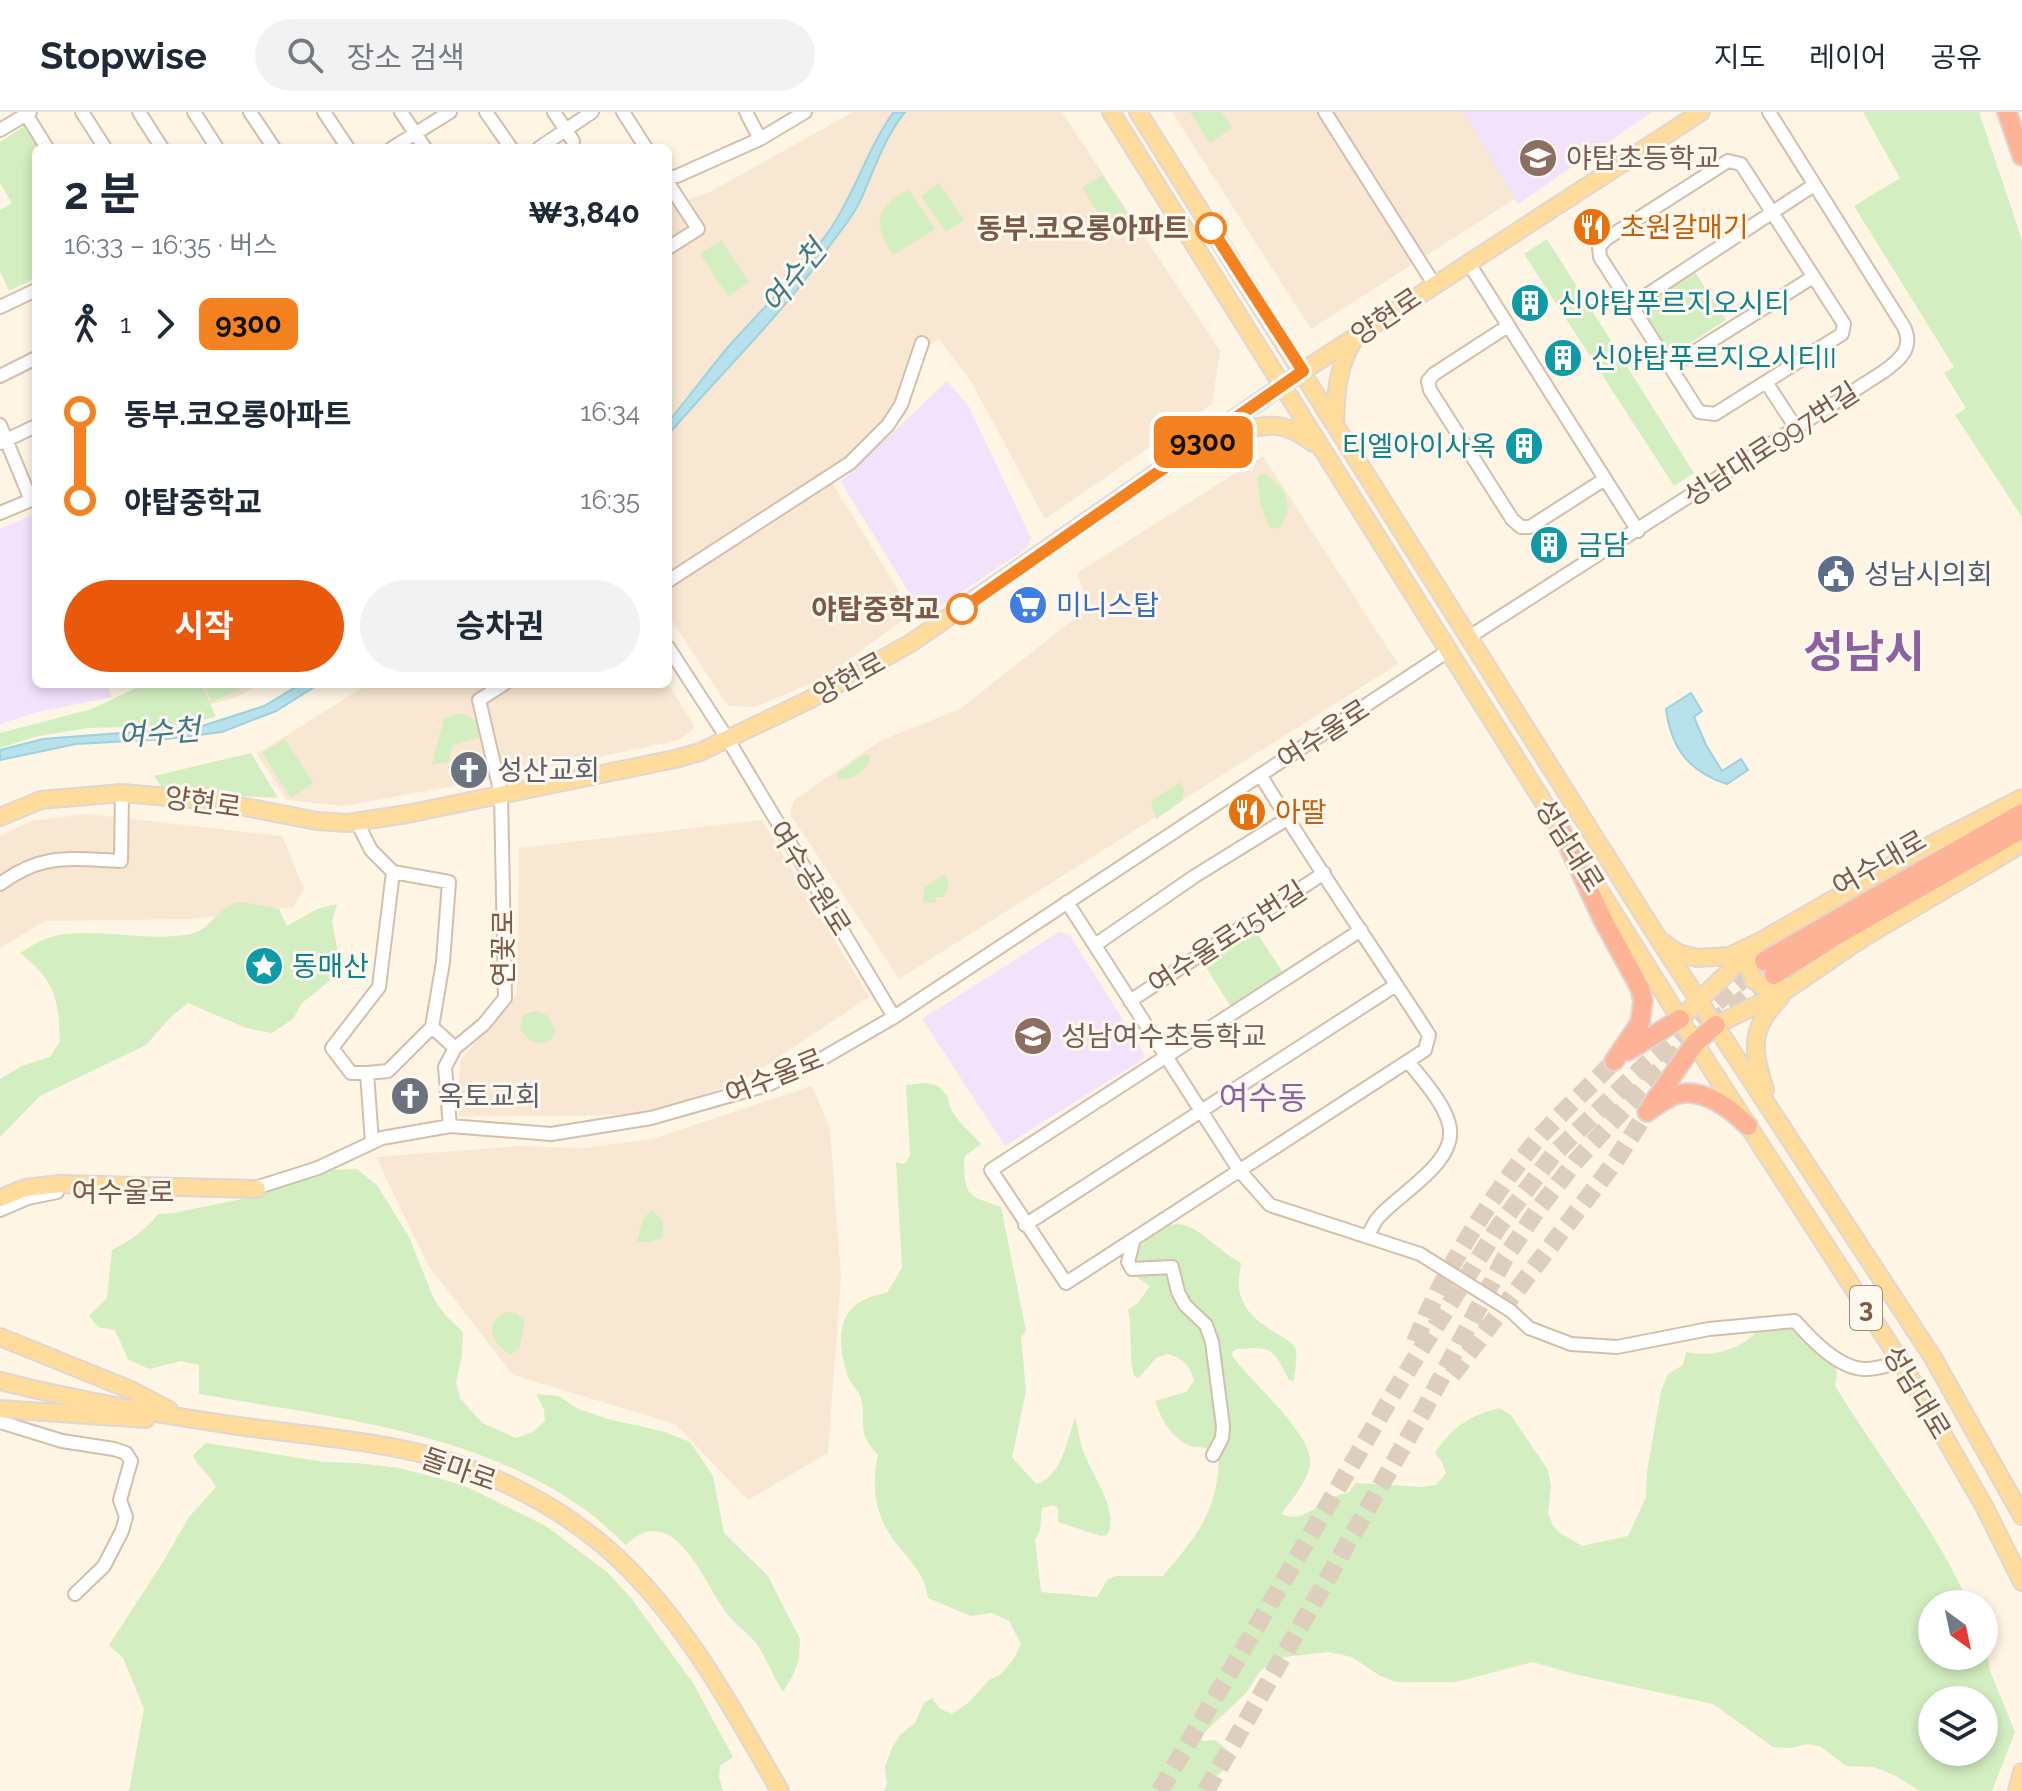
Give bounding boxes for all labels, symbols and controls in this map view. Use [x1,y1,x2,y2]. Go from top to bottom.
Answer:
search box [255,19,815,91]
text: Stopwise [40,33,207,78]
icon: search [283,33,327,77]
text: 장소 검색 [347,40,465,75]
text: 지도 [1714,41,1765,74]
text: 레이어 [1809,41,1886,74]
text: 공유 [1930,41,1982,74]
school or university icon: 야탑초등학교 [1517,137,1559,179]
place label: 야탑초등학교 [1566,142,1721,175]
text: 2 분 [64,168,140,219]
text: ₩3,840 [528,195,640,230]
restaurant icon: 초원갈매기 [1571,206,1613,248]
place label: 초원갈매기 [1620,211,1749,244]
place label: 동부.코오롱아파트 [977,212,1189,245]
marker: 동부.코오롱아파트 [1196,213,1226,243]
text: 16:33 – 16:35 · 버스 [64,230,277,260]
water label: 여수천 [754,231,835,320]
street label: 양현로 [1345,281,1428,352]
building icon: 신야탑푸르지오시티 [1509,282,1551,324]
place label: 신야탑푸르지오시티 [1558,287,1790,320]
icon: walk [64,302,108,346]
icon: forward [143,302,187,346]
text: 9300 [215,307,282,340]
text: 1 [120,309,131,339]
building icon: 신야탑푸르지오시티II [1542,337,1584,379]
place label: 신야탑푸르지오시티II [1591,342,1837,375]
street label: 성남대로997번길 [1678,376,1865,513]
text: 동부.코오롱아파트 [124,397,352,432]
text: 16:34 [580,397,640,427]
line badge: 9300 [1147,416,1259,468]
text: 9300 [1170,425,1236,458]
building icon: 티엘아이사옥 [1503,425,1545,467]
place label: 티엘아이사옥 [1341,430,1496,463]
text: 야탑중학교 [124,485,262,520]
text: 16:35 [580,485,640,515]
building icon: 금담 [1528,524,1570,566]
place label: 금담 [1577,529,1629,562]
public building icon: 성남시의회 [1815,553,1857,595]
place label: 성남시의회 [1864,558,1993,591]
button: 시작 [64,580,344,672]
button: 승차권 [360,580,640,672]
supermarket icon: 미니스탑 [1007,584,1049,626]
place label: 미니스탑 [1056,589,1159,622]
place label: 야탑중학교 [811,593,940,626]
marker: 야탑중학교 [947,594,977,624]
district label: 성남시 [1803,626,1925,677]
street label: 양현로 [807,645,891,712]
street label: 여수울로 [1271,693,1375,776]
water label: 여수천 [116,711,205,754]
church icon: 성산교회 [448,749,490,791]
place label: 성산교회 [497,754,600,787]
street label: 양현로 [162,781,243,824]
restaurant icon: 아딸 [1226,791,1268,833]
street label: 성남대로 [1528,793,1611,898]
place label: 아딸 [1275,796,1327,829]
street label: 여수공원로 [761,815,858,942]
street label: 여수대로 [1826,823,1932,903]
street label: 여수울로15번길 [1142,874,1312,1001]
street label: 연꽃로 [487,909,520,987]
place icon: 동매산 [243,945,285,987]
place label: 동매산 [292,950,369,983]
school or university icon: 성남여수초등학교 [1012,1015,1054,1057]
place label: 성남여수초등학교 [1061,1020,1267,1053]
street label: 여수울로 [720,1042,828,1111]
church icon: 옥토교회 [389,1075,431,1117]
district label: 여수동 [1219,1079,1307,1116]
place label: 옥토교회 [438,1080,541,1113]
street label: 여수울로 [71,1176,175,1209]
road number: 3 [1850,1286,1882,1330]
street label: 성남대로 [1876,1340,1957,1445]
street label: 돌마로 [417,1441,501,1498]
north arrow [1918,1590,1998,1670]
map controls [1918,1590,1998,1766]
button: layers [1918,1686,1998,1766]

